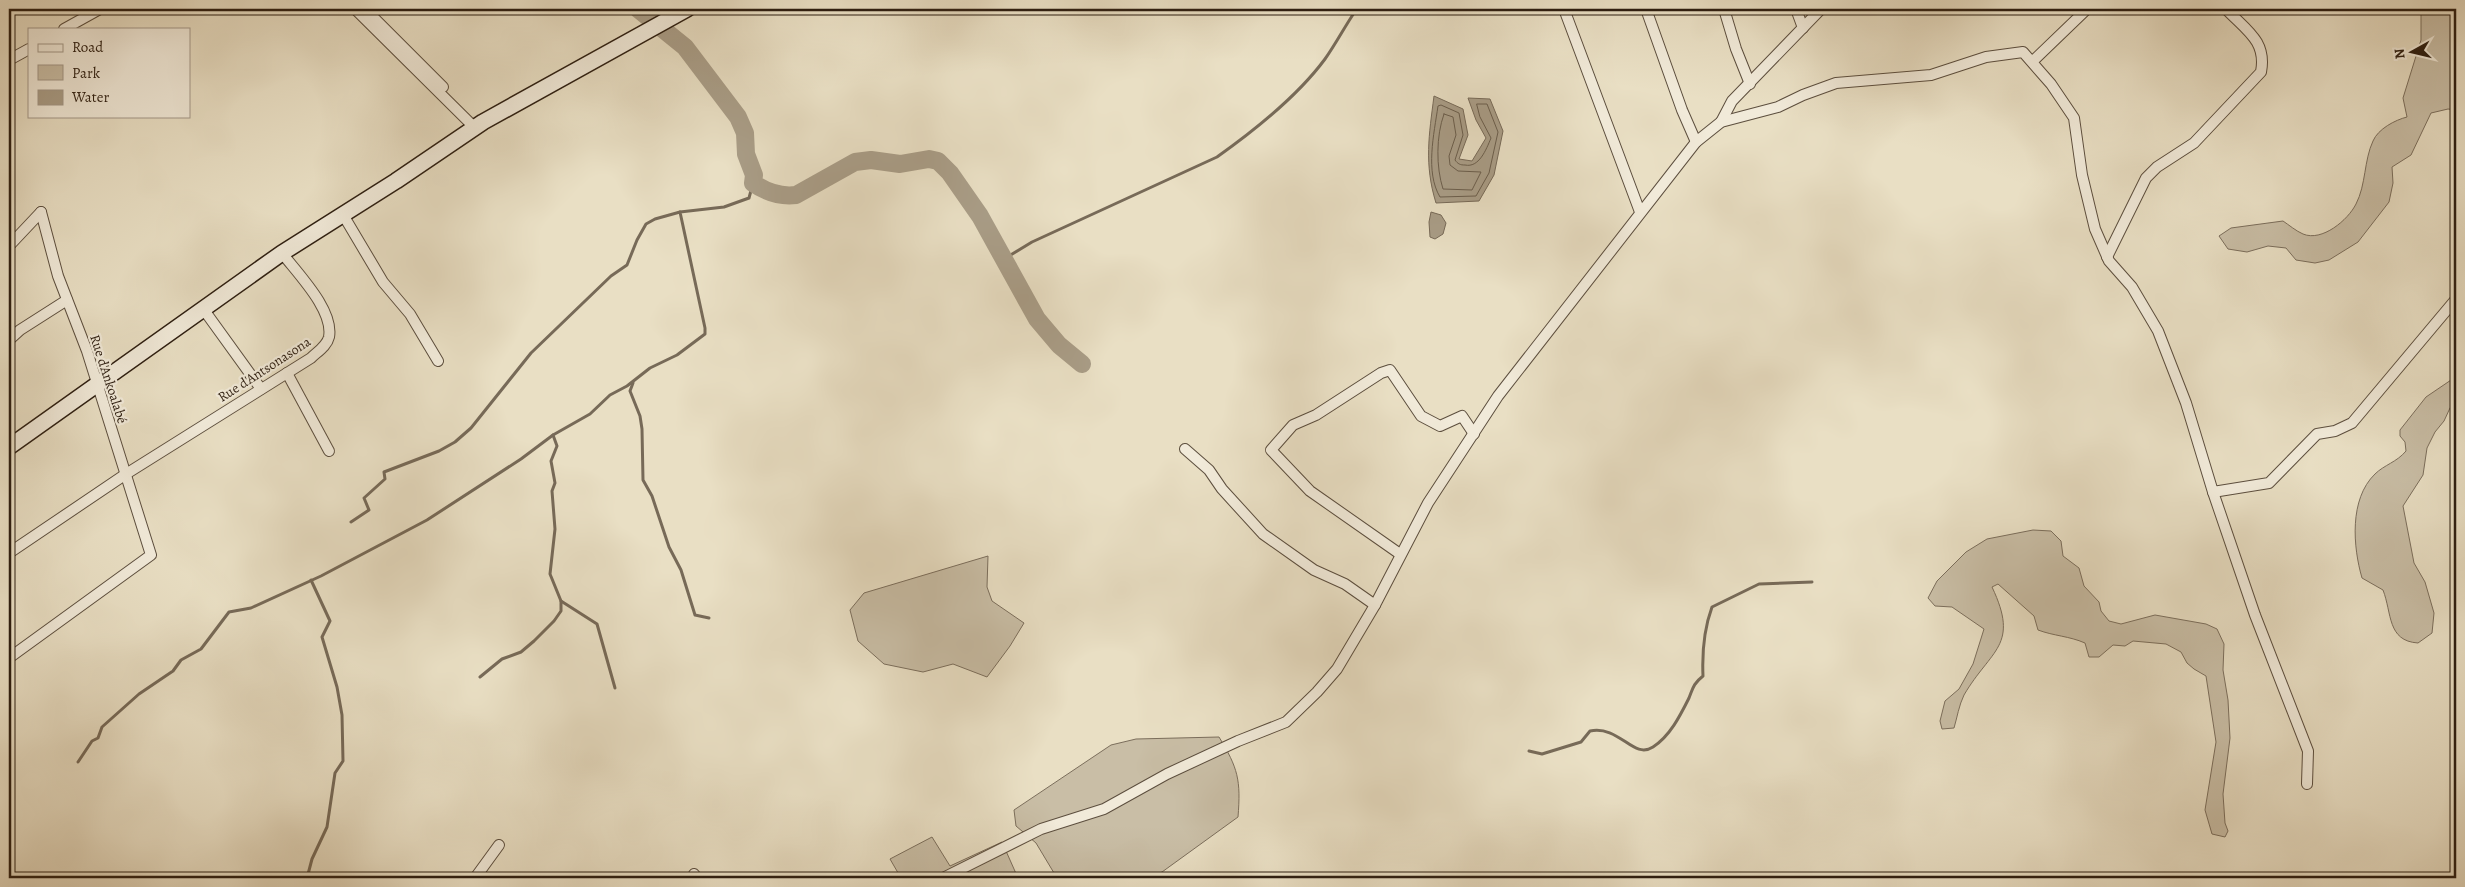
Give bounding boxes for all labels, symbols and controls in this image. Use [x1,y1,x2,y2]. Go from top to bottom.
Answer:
legend [28,28,190,118]
north arrow [2388,28,2438,78]
text: Road [72,37,104,57]
text: N [2390,47,2410,60]
text: Park [72,63,101,83]
text: Water [71,87,109,107]
street label: Rue d'Ankoalabé [85,332,132,426]
street label: Rue d'Antsonasona [214,332,315,407]

